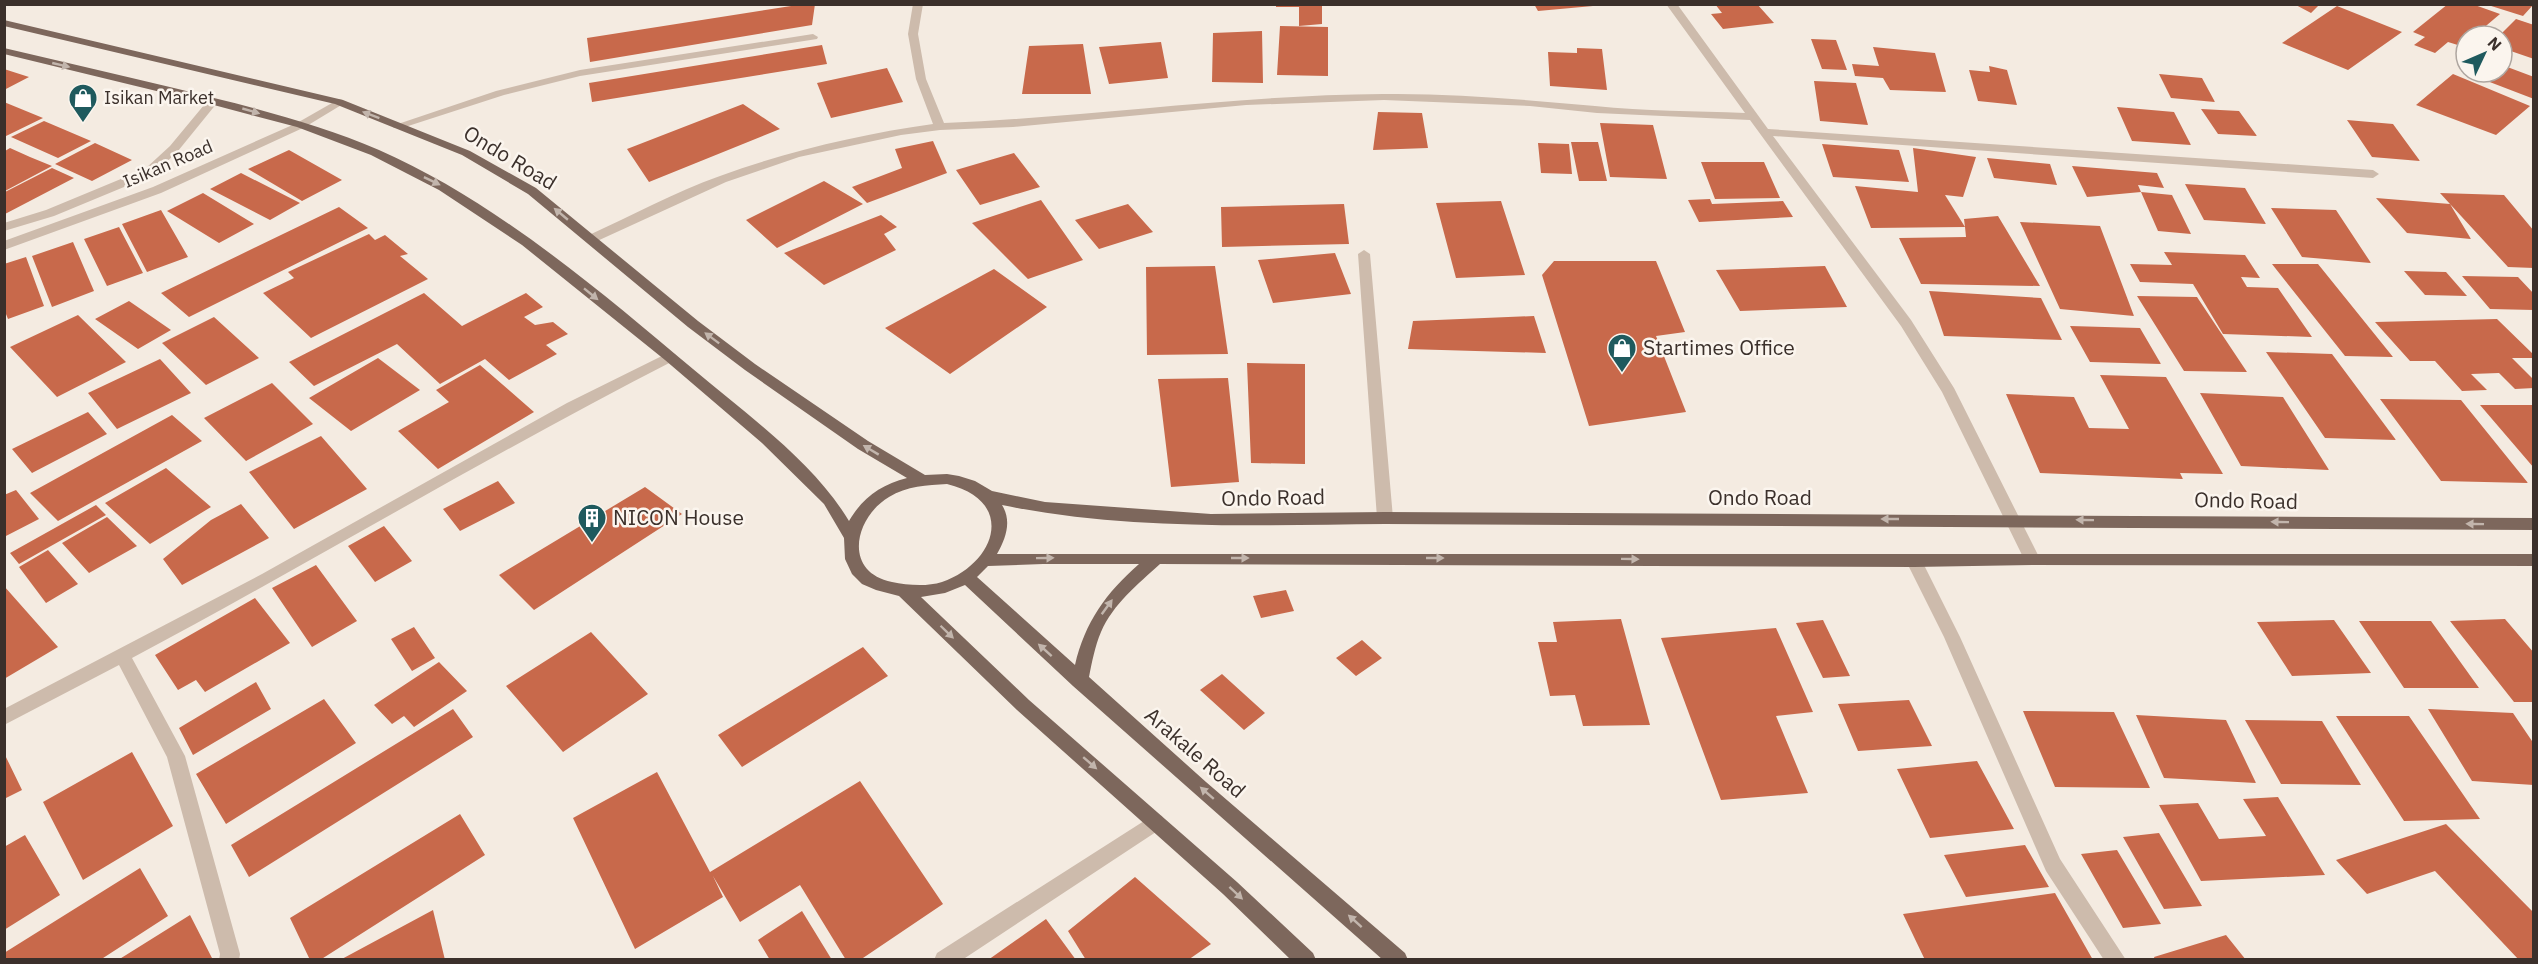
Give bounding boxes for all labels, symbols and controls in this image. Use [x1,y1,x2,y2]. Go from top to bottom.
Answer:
north arrow [2454,24,2514,84]
text: N [2484,32,2506,55]
one-way arrow [52,60,71,70]
shop icon: Isikan Market [67,82,99,124]
place label: Isikan Market [104,86,214,109]
one-way arrow [242,107,260,116]
one-way arrow [361,110,379,120]
street label: Ondo Road [459,118,562,196]
street label: Isikan Road [119,134,216,193]
one-way arrow [424,176,441,186]
one-way arrow [553,208,569,221]
one-way arrow [583,287,598,300]
one-way arrow [704,332,720,344]
shop icon: Startimes Office [1606,332,1638,374]
place label: Startimes Office [1643,333,1795,361]
one-way arrow [862,445,879,455]
street label: Ondo Road [1221,482,1325,512]
street label: Ondo Road [1708,483,1812,511]
street label: Ondo Road [2194,485,2298,515]
building icon: NICON House [576,502,608,544]
place label: NICON House [613,503,744,531]
one-way arrow [1881,514,1900,524]
one-way arrow [2076,515,2095,525]
one-way arrow [2271,517,2290,527]
one-way arrow [2466,519,2485,529]
one-way arrow [1035,553,1054,563]
one-way arrow [1230,553,1249,563]
one-way arrow [1425,553,1444,563]
one-way arrow [1620,554,1639,564]
one-way arrow [1101,600,1113,616]
one-way arrow [939,624,953,638]
one-way arrow [1038,643,1053,657]
street label: Arakale Road [1139,701,1252,804]
one-way arrow [1082,756,1097,769]
one-way arrow [1199,787,1215,800]
one-way arrow [1228,886,1242,900]
one-way arrow [1347,914,1362,928]

